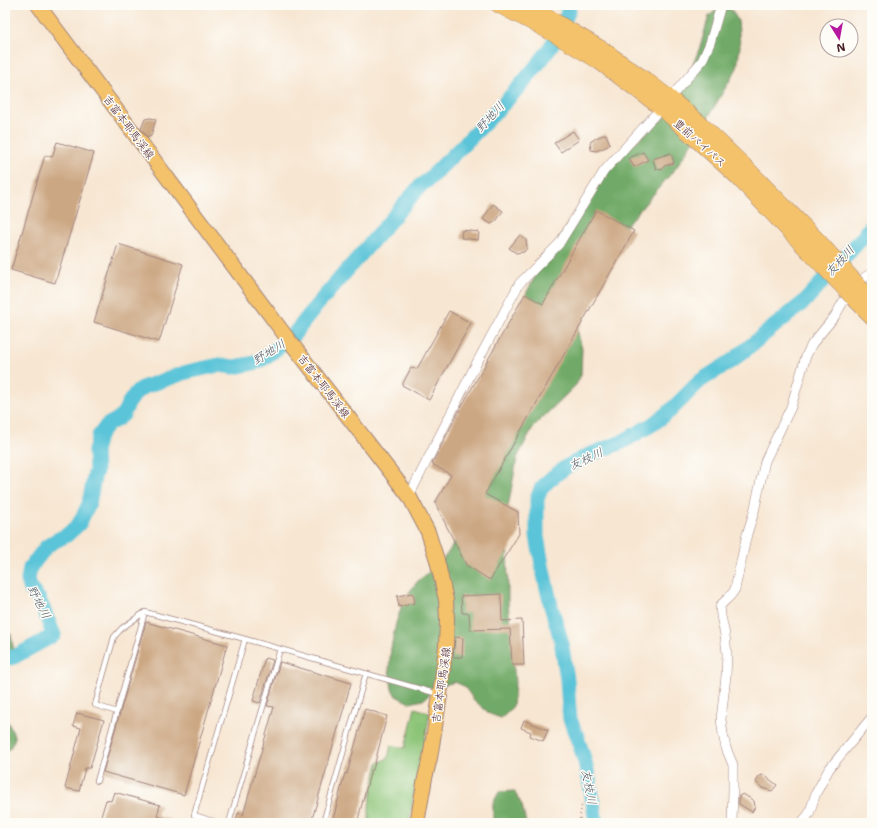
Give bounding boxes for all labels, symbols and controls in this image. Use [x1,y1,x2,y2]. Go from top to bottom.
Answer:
north arrow [819,18,859,58]
text: N [835,39,847,56]
street label: 吉富本耶馬渓線 [99,92,158,163]
water label: 野地川 [472,98,508,136]
street label: 豊前バイパス [670,116,729,171]
water label: 友枝川 [822,242,858,280]
water label: 野地川 [249,336,289,368]
street label: 吉富本耶馬渓線 [294,351,353,421]
water label: 友枝川 [566,444,606,474]
water label: 野地川 [24,582,54,622]
street label: 吉富本耶馬渓線 [429,646,454,724]
water label: 友枝川 [578,768,600,806]

